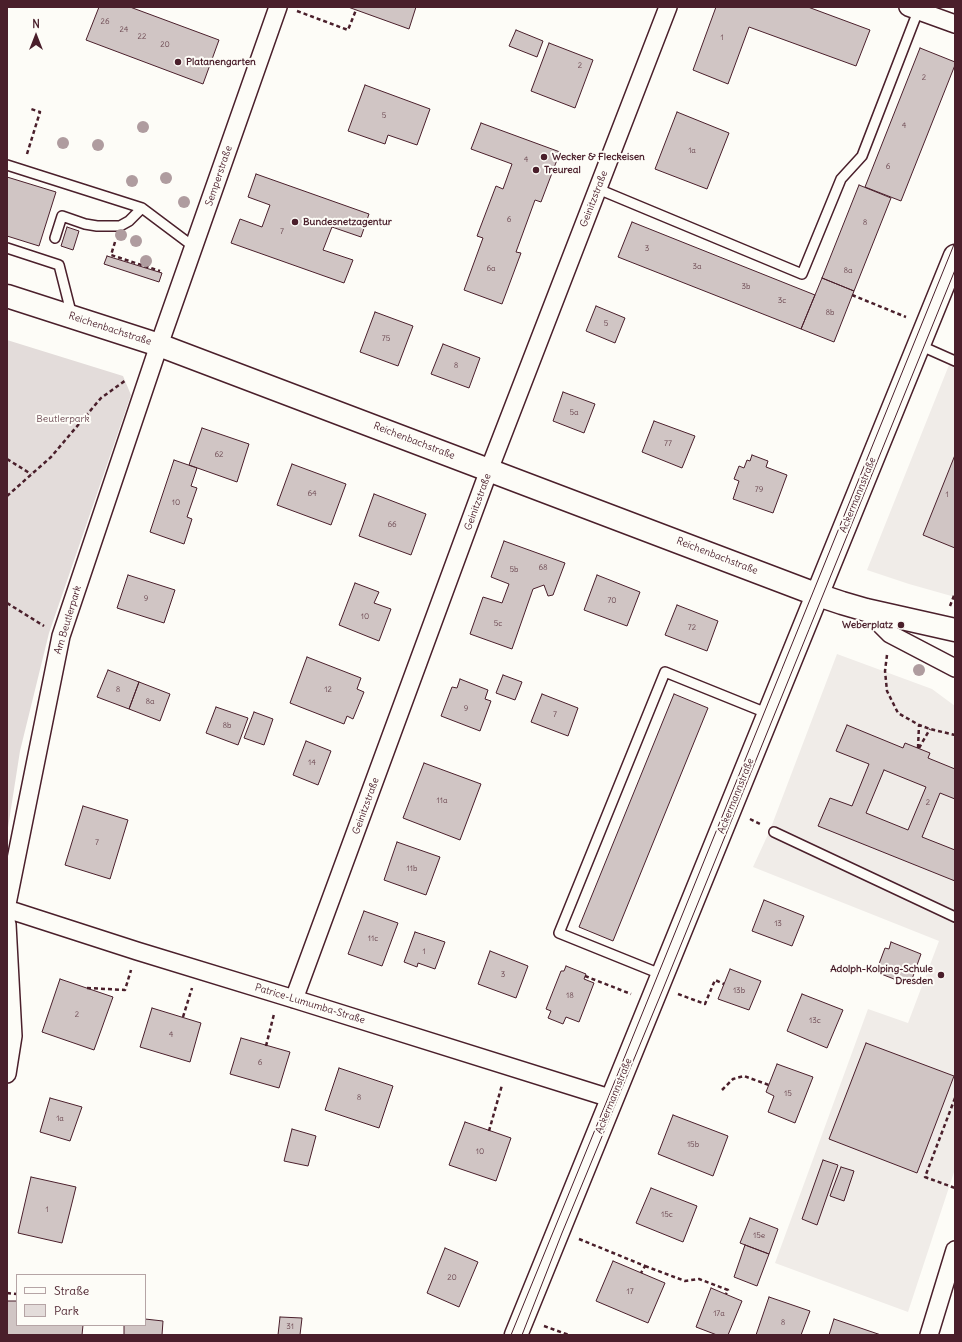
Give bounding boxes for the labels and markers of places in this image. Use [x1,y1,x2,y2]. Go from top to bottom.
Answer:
place label: Platanengarten [186,56,256,68]
marker: Platanengarten [173,57,183,67]
place label: Wecker & Fleckeisen [552,151,645,163]
marker: Wecker & Fleckeisen [539,152,549,162]
place label: Treureal [544,164,581,176]
marker: Treureal [531,165,541,175]
place label: Bundesnetzagentur [303,216,392,228]
marker: Bundesnetzagentur [290,217,300,227]
place label: Weberplatz [842,619,893,631]
marker: Weberplatz [896,620,906,630]
place label: Adolph-Kolping-Schule Dresden [830,963,933,986]
marker: Adolph-Kolping-Schule Dresden [936,970,946,980]

